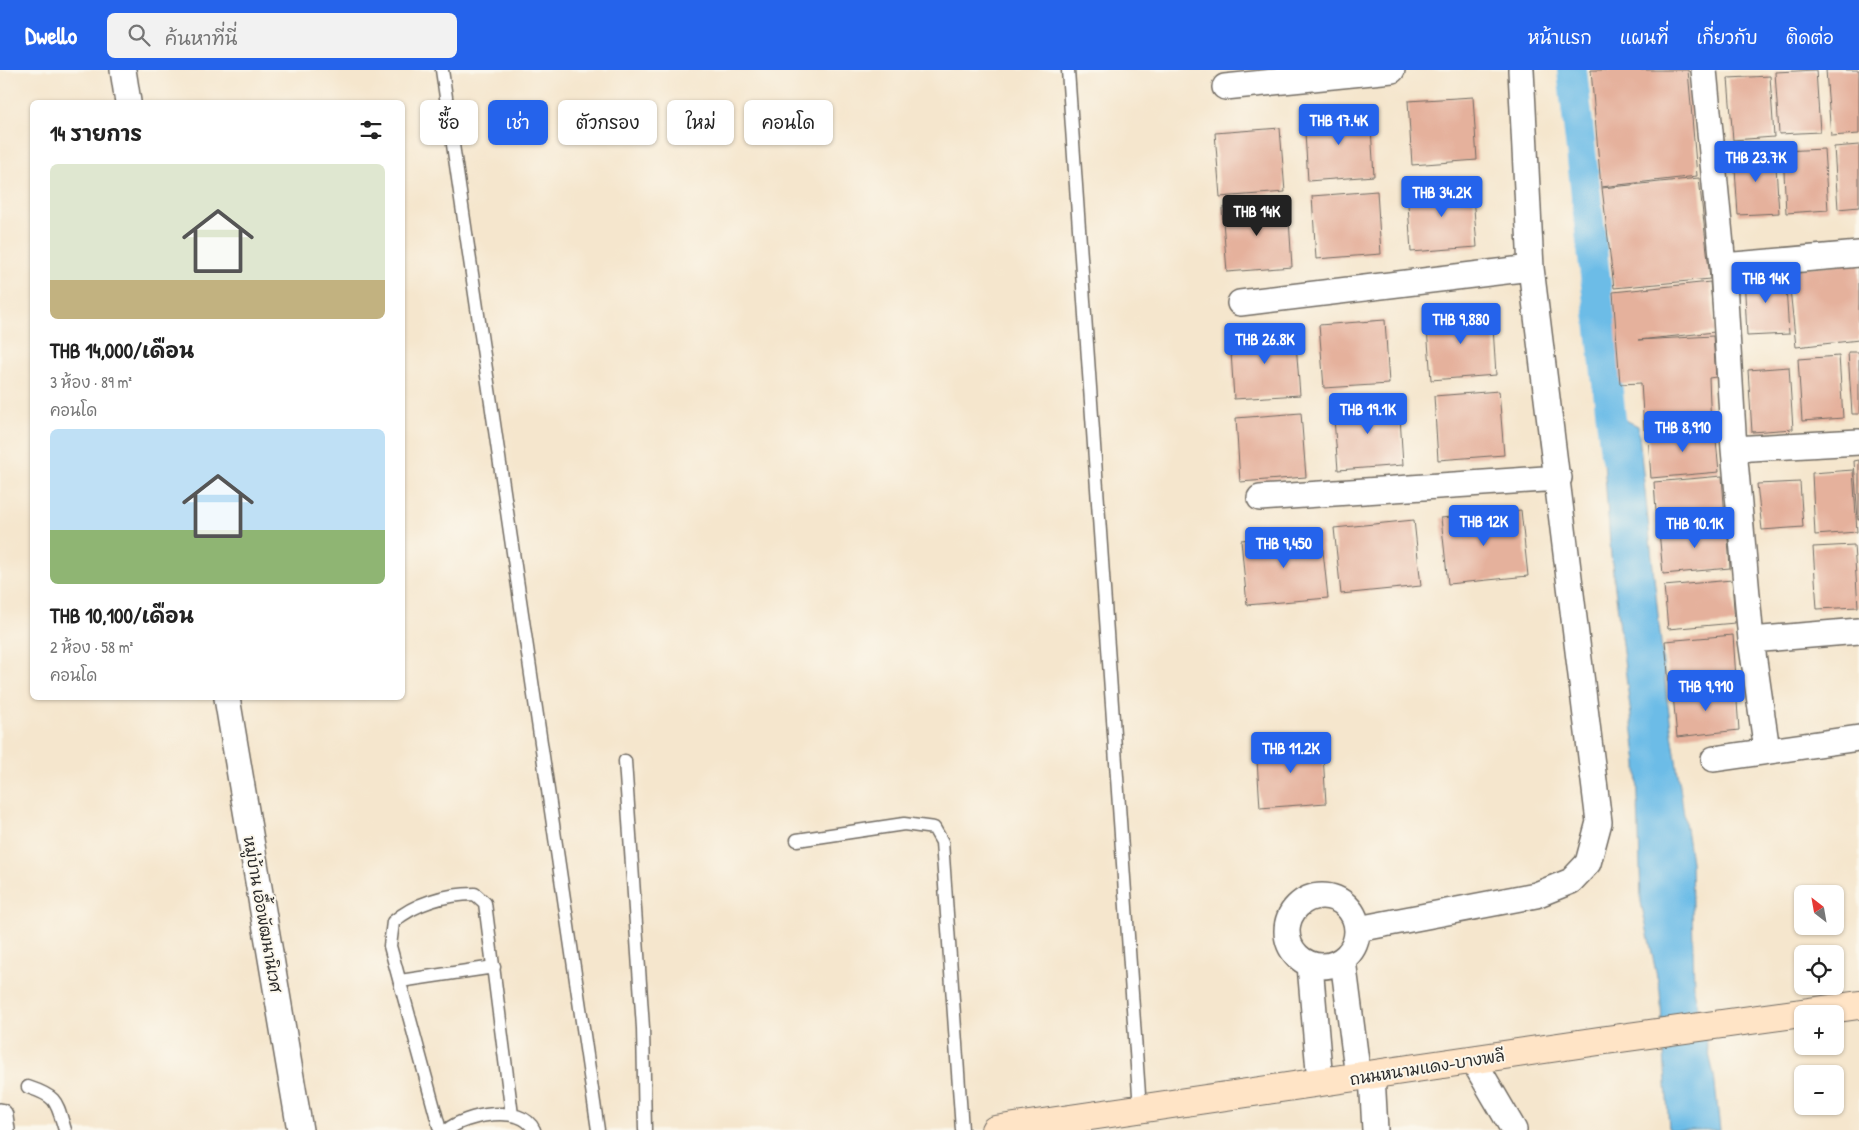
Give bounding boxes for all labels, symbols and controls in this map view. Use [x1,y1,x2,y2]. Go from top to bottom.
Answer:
search box [107,13,457,58]
text: Dwello [25,19,77,51]
icon: search [125,21,153,49]
text: ค้นหาที่นี่ [165,25,237,51]
text: หน้าแรก [1528,25,1592,50]
text: แผนที่ [1620,25,1668,50]
text: เกี่ยวกับ [1696,25,1758,50]
text: ติดต่อ [1786,25,1834,50]
chip: ซื้อ [420,100,478,145]
chip: เช่า [488,100,548,145]
chip: ตัวกรอง [558,100,657,145]
chip: ใหม่ [667,100,734,145]
chip: คอนโด [744,100,833,145]
pin: THB 17.4K [1282,104,1396,146]
text: THB 17.4K [1310,109,1368,131]
icon: filters [357,116,385,144]
text: 14 รายการ [50,119,142,148]
pin: THB 23.7K [1699,140,1813,183]
text: THB 23.7K [1725,146,1787,168]
pin: THB 34.2K [1385,176,1499,218]
text: THB 34.2K [1412,181,1472,203]
pin: THB 14K [1211,194,1303,237]
icon: home [173,196,263,286]
text: THB 14K [1234,200,1280,222]
pin: THB 14K [1720,262,1812,304]
text: THB 14K [1743,267,1789,289]
pin: THB 9,880 [1404,302,1518,345]
text: THB 9,880 [1433,308,1489,330]
pin: THB 26.8K [1208,322,1322,365]
text: THB 26.8K [1235,328,1295,350]
text: THB 14,000/เดือน [50,336,194,365]
text: 3 ห้อง · 89 m² [50,371,132,393]
pin: THB 19.1K [1311,392,1425,435]
text: THB 19.1K [1340,398,1396,420]
text: คอนโด [50,399,97,421]
pin: THB 8,910 [1626,410,1740,453]
text: THB 8,910 [1655,416,1711,438]
icon: home [173,461,263,551]
pin: THB 12K [1438,504,1530,547]
pin: THB 10.1K [1638,506,1752,549]
text: THB 12K [1460,510,1508,532]
text: THB 10.1K [1666,512,1724,534]
pin: THB 9,450 [1227,526,1341,569]
text: THB 9,450 [1256,532,1312,554]
text: THB 10,100/เดือน [50,601,194,630]
text: 2 ห้อง · 58 m² [50,636,133,658]
text: คอนโด [50,664,97,686]
pin: THB 9,910 [1649,670,1763,712]
text: THB 9,910 [1679,675,1733,697]
pin: THB 11.2K [1234,732,1348,774]
text: THB 11.2K [1262,737,1320,759]
street label: หมู่บ้าน เอื้อพัฒนานิเวศ [236,834,292,996]
north arrow [1794,885,1844,935]
map controls [1794,885,1844,1115]
button: locate [1794,945,1844,995]
button: + [1794,1005,1844,1055]
street label: ถนนหนามแดง-บางพลี [1348,1044,1506,1090]
button: − [1794,1065,1844,1115]

